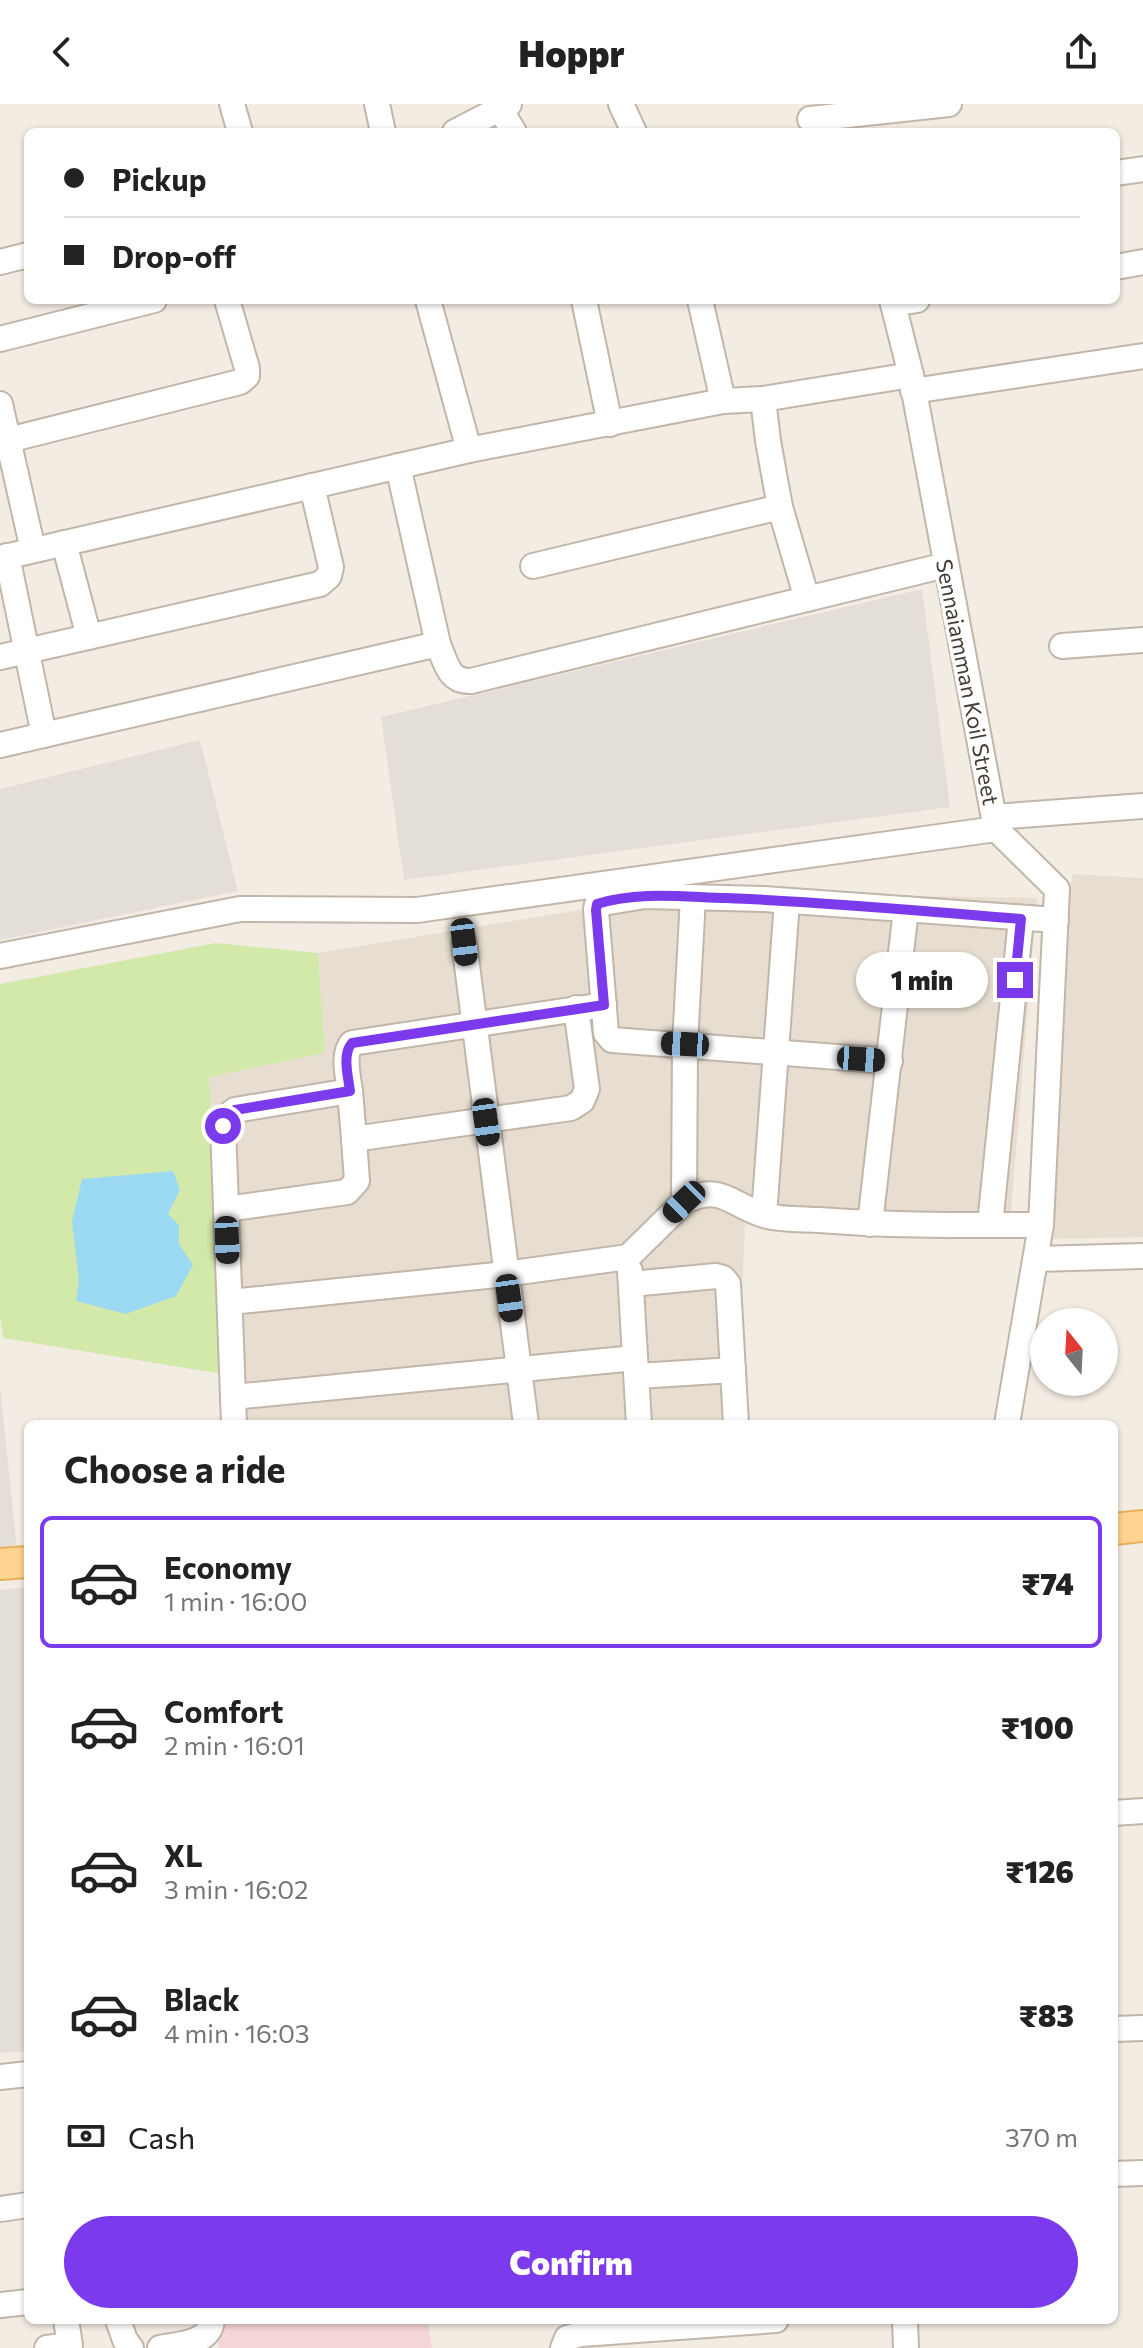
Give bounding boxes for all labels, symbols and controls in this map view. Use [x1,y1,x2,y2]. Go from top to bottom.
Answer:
icon: back [40,30,84,74]
text: Hoppr [518,30,625,74]
icon: share [1059,30,1103,74]
text: Pickup [112,160,206,197]
text: Drop-off [112,237,236,274]
street label: Sennaiamman Koil Street [931,557,1005,807]
car [449,917,479,967]
callout: 1 min [855,952,987,1008]
route end [997,962,1033,998]
text: 1 min [891,964,953,995]
car [660,1031,710,1057]
car [836,1045,886,1073]
car [471,1097,501,1147]
route start [205,1108,241,1144]
car [658,1177,710,1227]
car [214,1216,240,1264]
car [494,1273,524,1323]
north arrow [1030,1308,1118,1396]
map controls [1030,1308,1118,1396]
text: Choose a ride [64,1446,285,1490]
icon: car [68,1546,140,1618]
text: Economy [164,1548,292,1585]
text: ₹74 [1021,1564,1074,1601]
text: 1 min · 16:00 [164,1585,307,1616]
icon: car [68,1690,140,1762]
text: Comfort [164,1692,283,1729]
text: ₹100 [1001,1708,1074,1745]
text: 2 min · 16:01 [164,1729,305,1760]
icon: car [68,1834,140,1906]
text: XL [164,1836,203,1873]
text: ₹126 [1005,1852,1074,1889]
text: 3 min · 16:02 [164,1873,309,1904]
icon: car [68,1978,140,2050]
text: Black [164,1980,240,2017]
text: ₹83 [1019,1996,1074,2033]
text: 4 min · 16:03 [164,2017,310,2048]
icon: cash [64,2114,108,2158]
text: Cash [128,2118,195,2155]
text: 370 m [1005,2121,1078,2152]
button: Confirm [64,2216,1078,2308]

